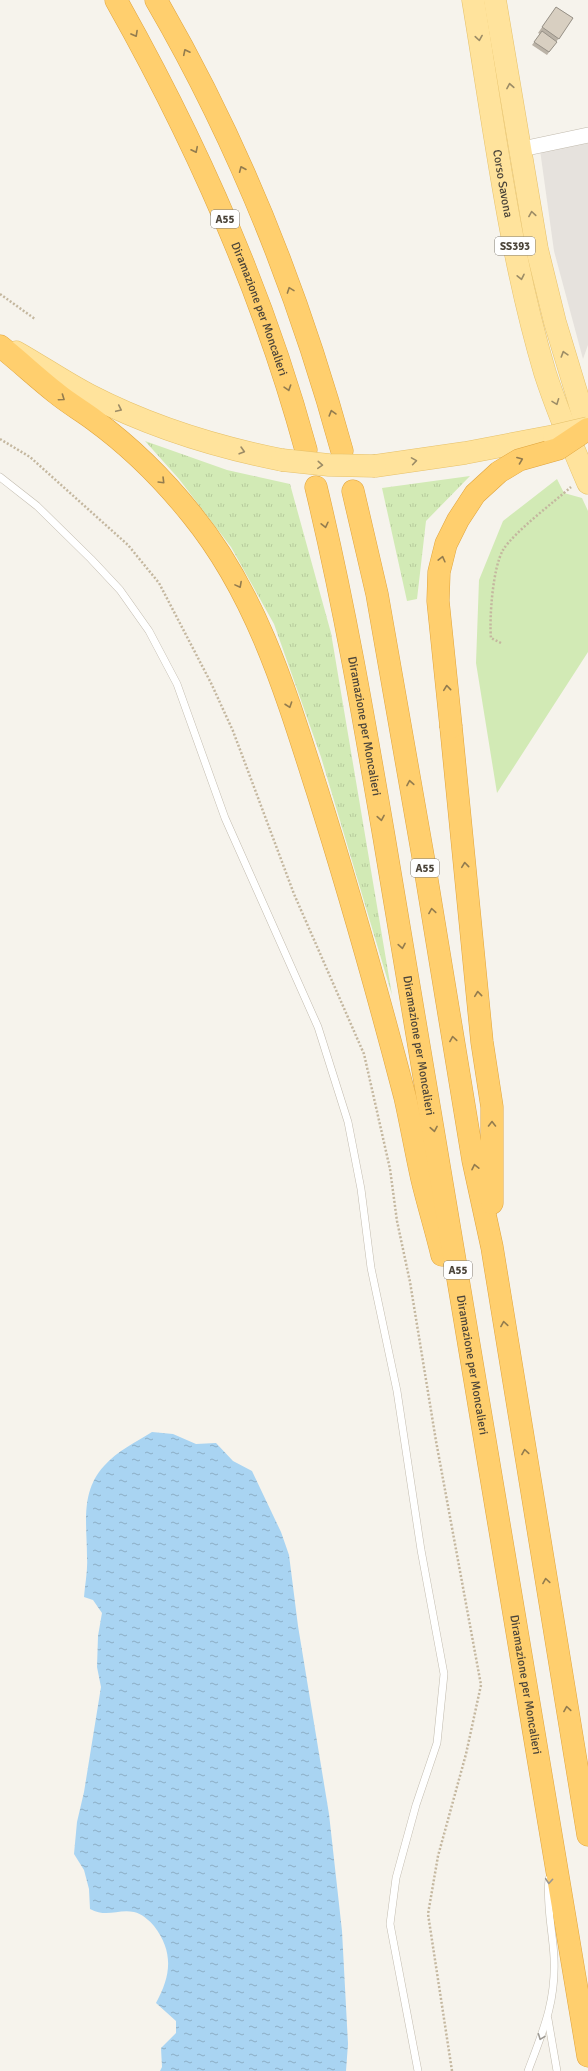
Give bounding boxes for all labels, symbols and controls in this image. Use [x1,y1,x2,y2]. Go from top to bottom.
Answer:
one-way arrow [131,30,138,37]
one-way arrow [475,35,483,42]
one-way arrow [183,49,190,57]
one-way arrow [507,83,515,89]
one-way arrow [190,145,198,153]
street label: Corso Savona [489,149,516,219]
one-way arrow [239,166,247,174]
road number: A55 [211,210,239,228]
one-way arrow [528,211,537,217]
road number: SS393 [495,237,535,255]
street label: Diramazione per Moncalieri [227,240,290,378]
one-way arrow [517,274,525,280]
one-way arrow [287,287,295,294]
one-way arrow [560,351,569,358]
one-way arrow [283,384,292,391]
one-way arrow [58,393,65,401]
one-way arrow [552,398,560,405]
one-way arrow [115,404,122,412]
one-way arrow [328,410,337,417]
one-way arrow [238,446,245,455]
one-way arrow [411,457,417,466]
one-way arrow [516,457,523,465]
one-way arrow [317,460,324,469]
one-way arrow [157,476,164,484]
one-way arrow [321,522,329,528]
one-way arrow [438,556,446,562]
one-way arrow [234,581,241,588]
street label: Diramazione per Moncalieri [344,655,384,797]
one-way arrow [443,685,452,691]
one-way arrow [284,701,292,708]
one-way arrow [406,780,415,786]
one-way arrow [376,815,384,821]
road number: A55 [411,859,439,877]
one-way arrow [461,862,470,868]
one-way arrow [428,908,437,914]
one-way arrow [398,943,406,949]
street label: Diramazione per Moncalieri [399,975,437,1117]
one-way arrow [473,991,482,997]
one-way arrow [449,1036,458,1042]
one-way arrow [488,1121,496,1127]
one-way arrow [429,1126,438,1132]
one-way arrow [471,1164,479,1170]
road number: A55 [444,1261,472,1279]
street label: Diramazione per Moncalieri [453,1294,491,1436]
one-way arrow [500,1321,509,1327]
one-way arrow [521,1449,530,1455]
one-way arrow [542,1578,551,1584]
street label: Diramazione per Moncalieri [506,1614,544,1756]
one-way arrow [563,1706,572,1712]
one-way arrow [545,1878,553,1884]
one-way arrow [538,2034,546,2041]

